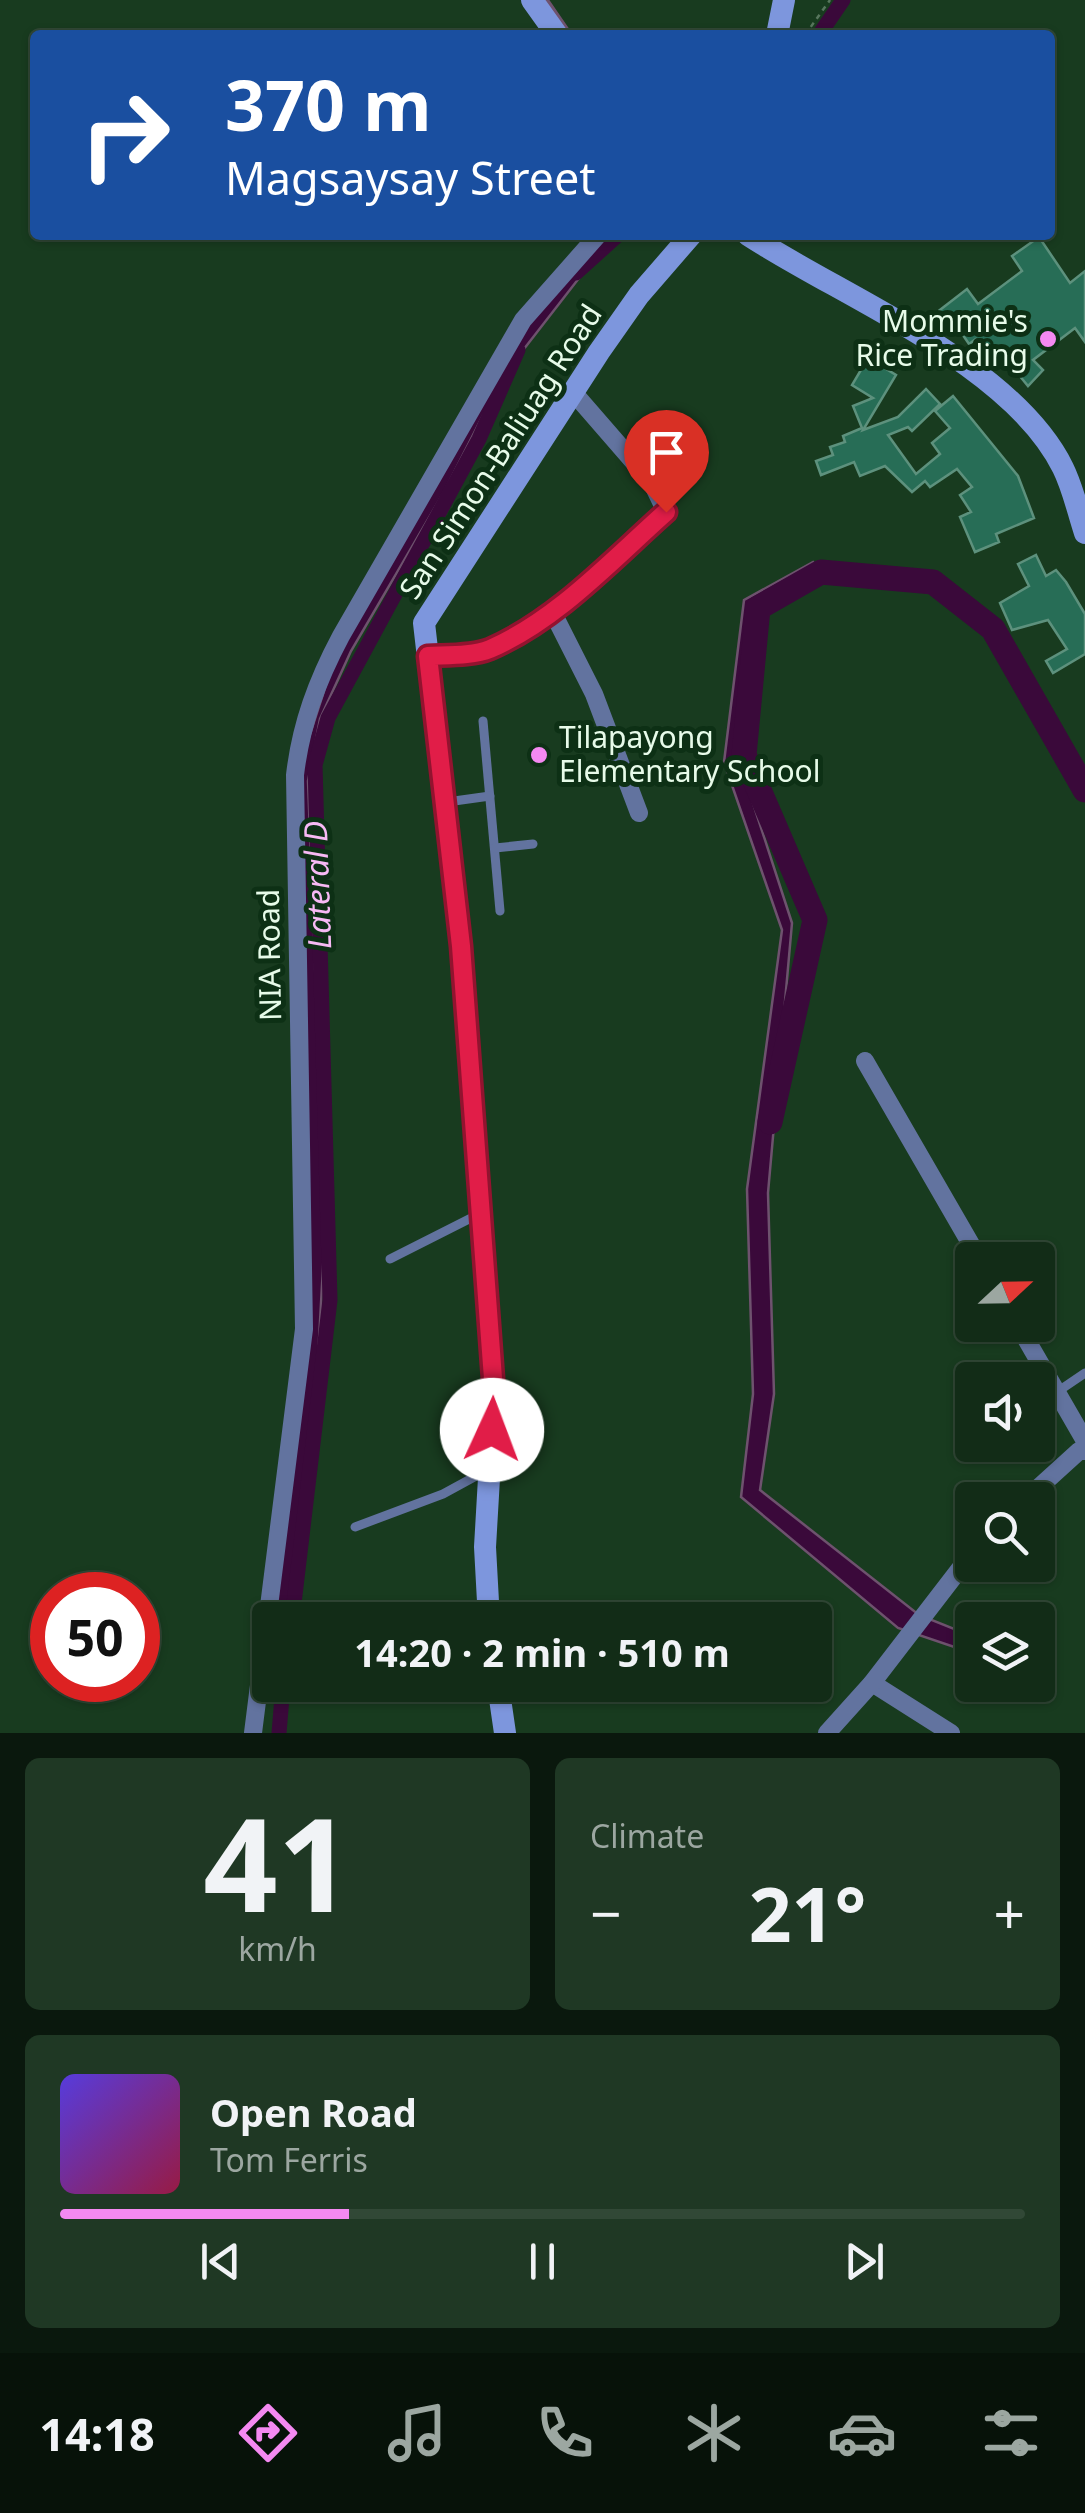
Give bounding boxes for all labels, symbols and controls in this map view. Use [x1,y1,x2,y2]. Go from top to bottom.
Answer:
text: 370 m [225,56,432,152]
icon: right [60,70,190,200]
text: Magsaysay Street [225,147,596,208]
street label: San Simon-Baliuag Road [389,296,611,607]
place label: Mommie's Rice Trading [856,300,1028,375]
marker: Mommie's Rice Trading [1037,328,1059,350]
pin [624,410,709,513]
icon: arrive [639,425,694,480]
place label: Tilapayong Elementary School [559,716,820,791]
marker: Tilapayong Elementary School [528,744,550,766]
water label: Lateral D [293,820,340,950]
street label: NIA Road [247,889,290,1021]
north arrow [955,1242,1055,1342]
map controls [955,1242,1055,1702]
button: sound [955,1362,1055,1462]
position arrow [440,1378,544,1482]
button: search [955,1482,1055,1582]
speed limit sign: 50 [30,1572,160,1702]
button: layers [955,1602,1055,1702]
text: 14:20 · 2 min · 510 m [354,1626,730,1678]
text: 41 [203,1773,352,1950]
text: Climate [590,1814,704,1857]
text: 21° [749,1862,866,1964]
text: − [590,1875,621,1950]
text: + [994,1875,1025,1950]
text: km/h [238,1927,317,1970]
text: Open Road [210,2086,417,2138]
text: Tom Ferris [210,2138,368,2181]
icon: previous [193,2234,248,2289]
icon: pause [515,2234,570,2289]
icon: next [837,2234,892,2289]
icon: directions [233,2398,303,2468]
icon: music [382,2398,452,2468]
icon: phone [530,2398,600,2468]
icon: climate [679,2398,749,2468]
icon: car [827,2398,897,2468]
icon: filters [976,2398,1046,2468]
text: 14:18 [39,2403,155,2464]

